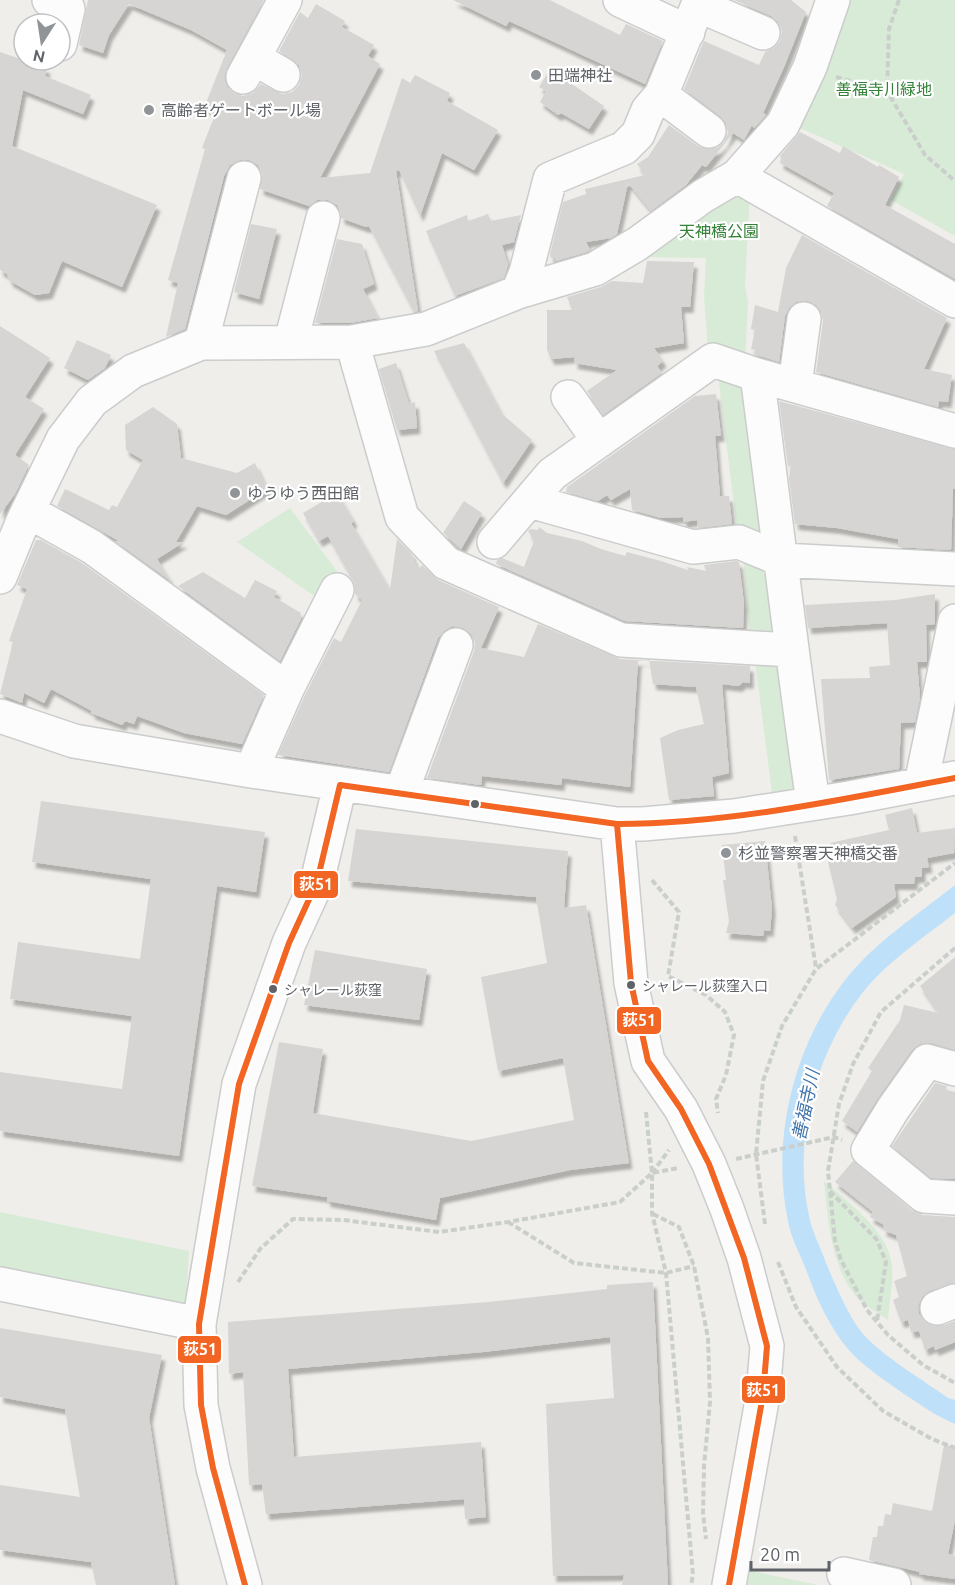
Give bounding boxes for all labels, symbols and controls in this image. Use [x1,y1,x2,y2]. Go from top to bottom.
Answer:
north arrow [12,12,72,72]
text: N [31,47,47,67]
place label: 田端神社 [548,66,612,84]
marker: 田端神社 [529,68,543,82]
park label: 善福寺川緑地 [836,80,932,98]
place label: 高齢者ゲートボール場 [161,101,321,119]
marker: 高齢者ゲートボール場 [142,103,156,117]
park label: 天神橋公園 [679,222,759,240]
place label: ゆうゆう西田館 [247,484,359,502]
marker: ゆうゆう西田館 [228,486,242,500]
unlabelled marker [469,798,481,810]
place label: 杉並警察署天神橋交番 [738,844,898,862]
marker: 杉並警察署天神橋交番 [719,846,733,860]
line badge: 荻51 [293,870,339,899]
text: 荻51 [299,875,333,893]
place label: シャレール荻窪入口 [642,978,768,994]
marker: シャレール荻窪入口 [625,979,637,991]
place label: シャレール荻窪 [284,982,382,998]
marker: シャレール荻窪 [267,983,279,995]
line badge: 荻51 [616,1006,662,1035]
text: 荻51 [622,1011,656,1029]
water label: 善福寺川 [788,1066,823,1142]
line badge: 荻51 [177,1335,222,1364]
text: 荻51 [183,1340,217,1358]
line badge: 荻51 [741,1375,786,1404]
text: 荻51 [746,1381,780,1399]
scale bar [751,1534,829,1572]
text: 20 m [760,1544,800,1564]

